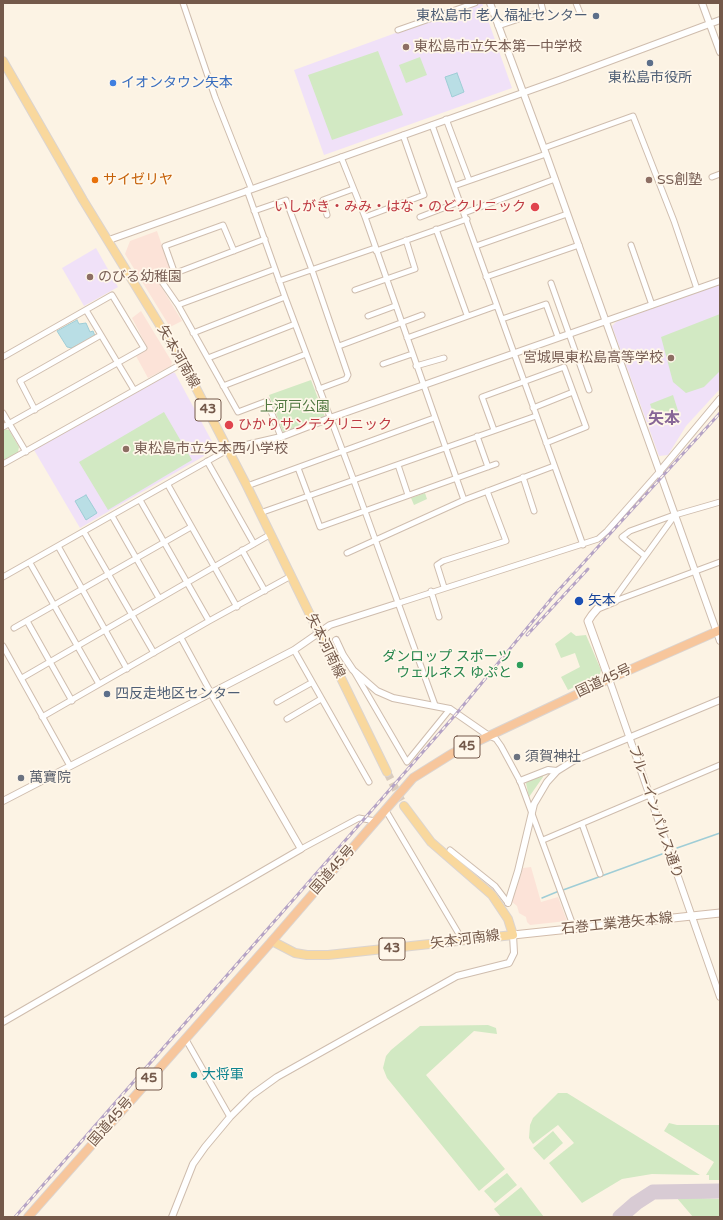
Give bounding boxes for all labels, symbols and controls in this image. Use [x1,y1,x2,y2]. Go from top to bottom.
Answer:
place label: 東松島市 老人福祉センター [416,8,588,24]
marker: 東松島市 老人福祉センター [591,11,601,21]
place label: 東松島市立矢本第一中学校 [414,39,582,55]
marker: 東松島市立矢本第一中学校 [401,42,411,52]
marker: 東松島市役所 [645,58,655,68]
place label: 東松島市役所 [608,70,692,86]
place label: イオンタウン矢本 [121,75,233,91]
marker: イオンタウン矢本 [108,78,118,88]
place label: サイゼリヤ [103,172,173,188]
place label: SS創塾 [657,172,702,188]
marker: サイゼリヤ [90,175,100,185]
marker: SS創塾 [644,175,654,185]
place label: いしがき・みみ・はな・のどクリニック [274,199,526,215]
marker: いしがき・みみ・はな・のどクリニック [529,201,541,213]
place label: のびる幼稚園 [98,269,182,285]
marker: のびる幼稚園 [85,272,95,282]
street label: 矢本河南線 [153,322,203,392]
place label: 宮城県東松島高等学校 [523,350,663,366]
marker: 宮城県東松島高等学校 [666,353,676,363]
road number: 43 [195,399,221,421]
park label: 上河戸公園 [260,399,330,415]
district label: 矢本 [648,410,680,430]
place label: ひかりサンテクリニック [238,417,392,433]
marker: ひかりサンテクリニック [223,419,235,431]
place label: 東松島市立矢本西小学校 [134,441,288,457]
marker: 東松島市立矢本西小学校 [121,444,131,454]
place label: 矢本 [588,593,616,609]
marker: 矢本 [573,595,585,607]
street label: 矢本河南線 [302,611,348,681]
place label: ダンロップ スポーツ ウェルネス ゆぷと [382,649,512,682]
marker: ダンロップ スポーツ ウェルネス ゆぷと [515,660,525,670]
street label: 国道45号 [573,661,635,701]
place label: 四反走地区センター [115,686,241,702]
marker: 四反走地区センター [102,689,112,699]
road number: 45 [454,736,480,758]
street label: ブルーインパルス通り [624,743,686,881]
place label: 須賀神社 [525,749,581,765]
marker: 須賀神社 [512,752,522,762]
place label: 萬寶院 [29,770,71,786]
marker: 萬寶院 [16,773,26,783]
street label: 国道45号 [307,842,359,898]
street label: 石巻工業港矢本線 [560,910,674,938]
street label: 矢本河南線 [429,927,501,953]
road number: 43 [379,938,405,960]
place label: 大将軍 [202,1067,244,1083]
road number: 45 [136,1068,162,1090]
marker: 大将軍 [189,1070,199,1080]
street label: 国道45号 [85,1094,137,1150]

